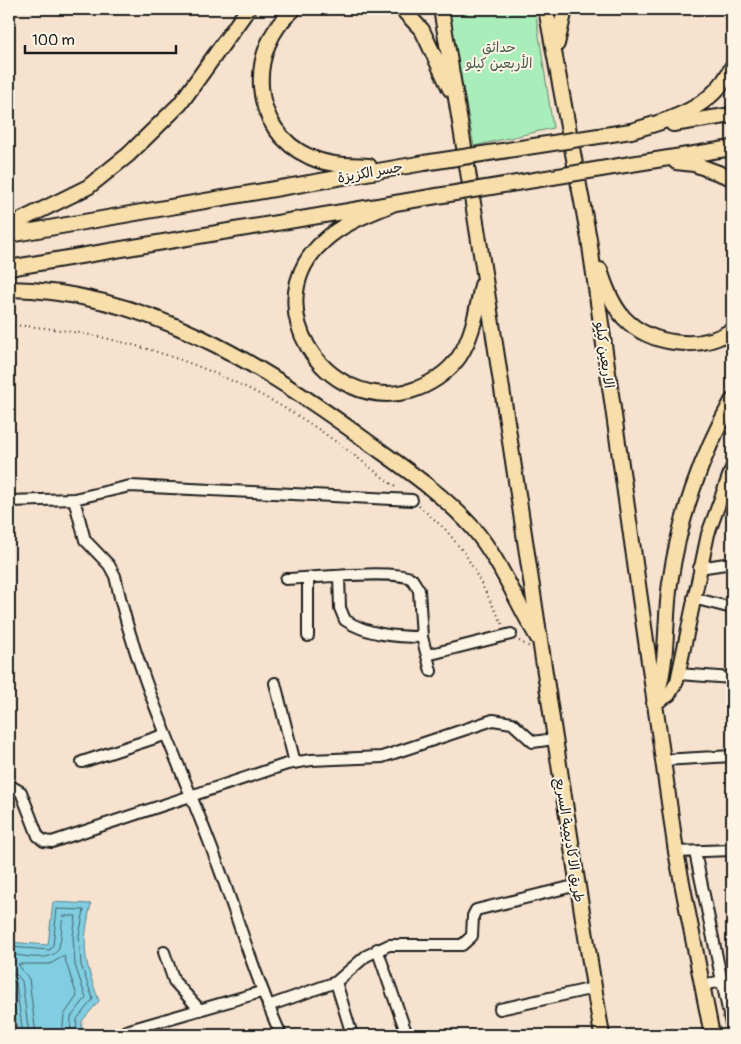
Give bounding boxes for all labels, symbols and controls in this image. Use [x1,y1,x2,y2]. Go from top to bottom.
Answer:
scale bar [25,22,176,54]
text: 100 m [32,31,75,50]
park label: حدائق الأربعين كيلو [465,39,532,72]
street label: جسر الكزيزة [336,158,404,187]
street label: الاربعين كيلو [591,320,618,389]
street label: طريق الاكاديمية السريع [549,776,588,904]

